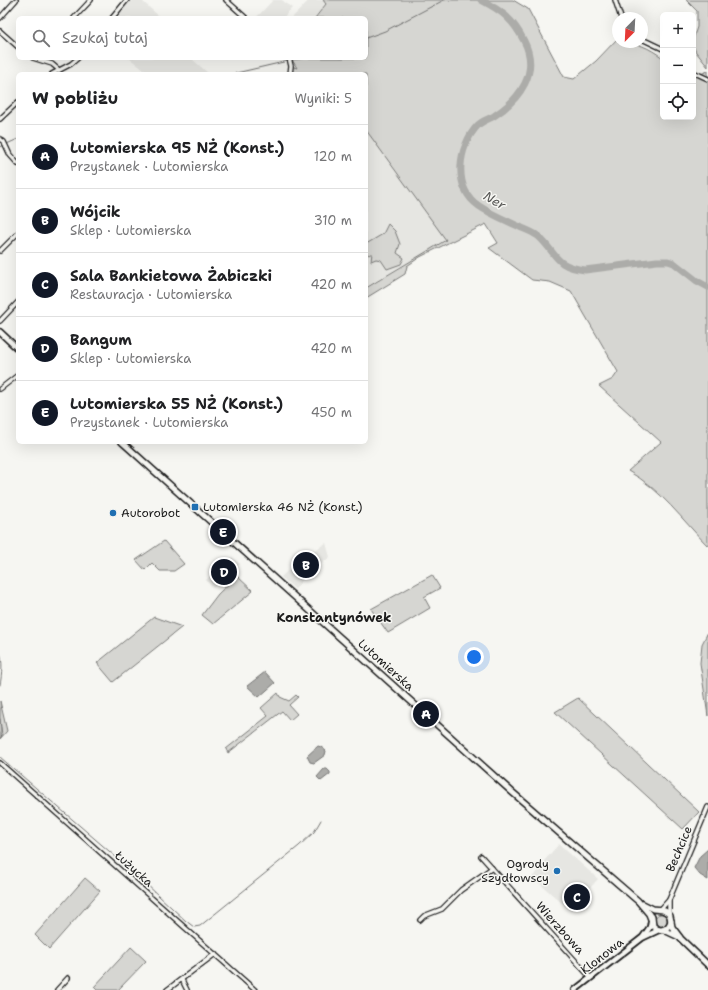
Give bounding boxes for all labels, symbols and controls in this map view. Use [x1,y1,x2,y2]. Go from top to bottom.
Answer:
north arrow [612,12,648,48]
map controls [660,12,696,120]
button: + [660,12,696,48]
search box [16,16,368,60]
icon: search [30,27,52,49]
text: Szukaj tutaj [62,28,148,48]
button: − [660,48,696,84]
button: locate [660,84,696,120]
text: W pobliżu [32,87,118,109]
text: Wyniki: 5 [295,90,352,107]
text: Lutomierska 95 NŻ (Konst.) [70,138,284,158]
text: A [40,148,50,165]
text: 120 m [314,148,352,165]
text: Przystanek · Lutomierska [70,158,228,175]
water label: Ner [480,187,510,214]
text: Wójcik [70,202,121,222]
text: B [41,212,49,229]
text: 310 m [314,212,352,229]
text: Sklep · Lutomierska [70,222,191,239]
text: Sala Bankietowa Żabiczki [70,266,272,286]
text: C [41,276,49,293]
text: 420 m [310,276,352,293]
text: Restauracja · Lutomierska [70,286,232,303]
text: Bangum [70,330,132,350]
text: D [40,340,50,357]
text: 420 m [310,340,352,357]
text: Sklep · Lutomierska [70,350,191,367]
text: Lutomierska 55 NŻ (Konst.) [70,394,283,414]
text: E [41,404,49,421]
text: 450 m [311,404,352,421]
text: Przystanek · Lutomierska [70,414,228,431]
place label: Lutomierska 46 NŻ (Konst.) [203,499,362,515]
marker: Lutomierska 46 NŻ (Konst.) [190,502,200,512]
place label: Autorobot [121,505,180,521]
marker: Autorobot [108,508,118,518]
pin: E [210,517,236,547]
pin: B [293,550,319,580]
pin: D [211,557,237,587]
district label: Konstantynówek [276,609,392,626]
street label: Lutomierska [355,636,418,695]
your location [464,647,484,667]
pin: A [413,699,439,729]
street label: Bechcice [662,823,696,874]
street label: Łużycka [111,847,157,891]
place label: Ogrody Szydłowscy [481,856,549,886]
marker: Ogrody Szydłowscy [552,866,562,876]
pin: C [564,882,590,912]
street label: Wierzbowa [532,898,588,958]
street label: Klonowa [577,934,627,978]

